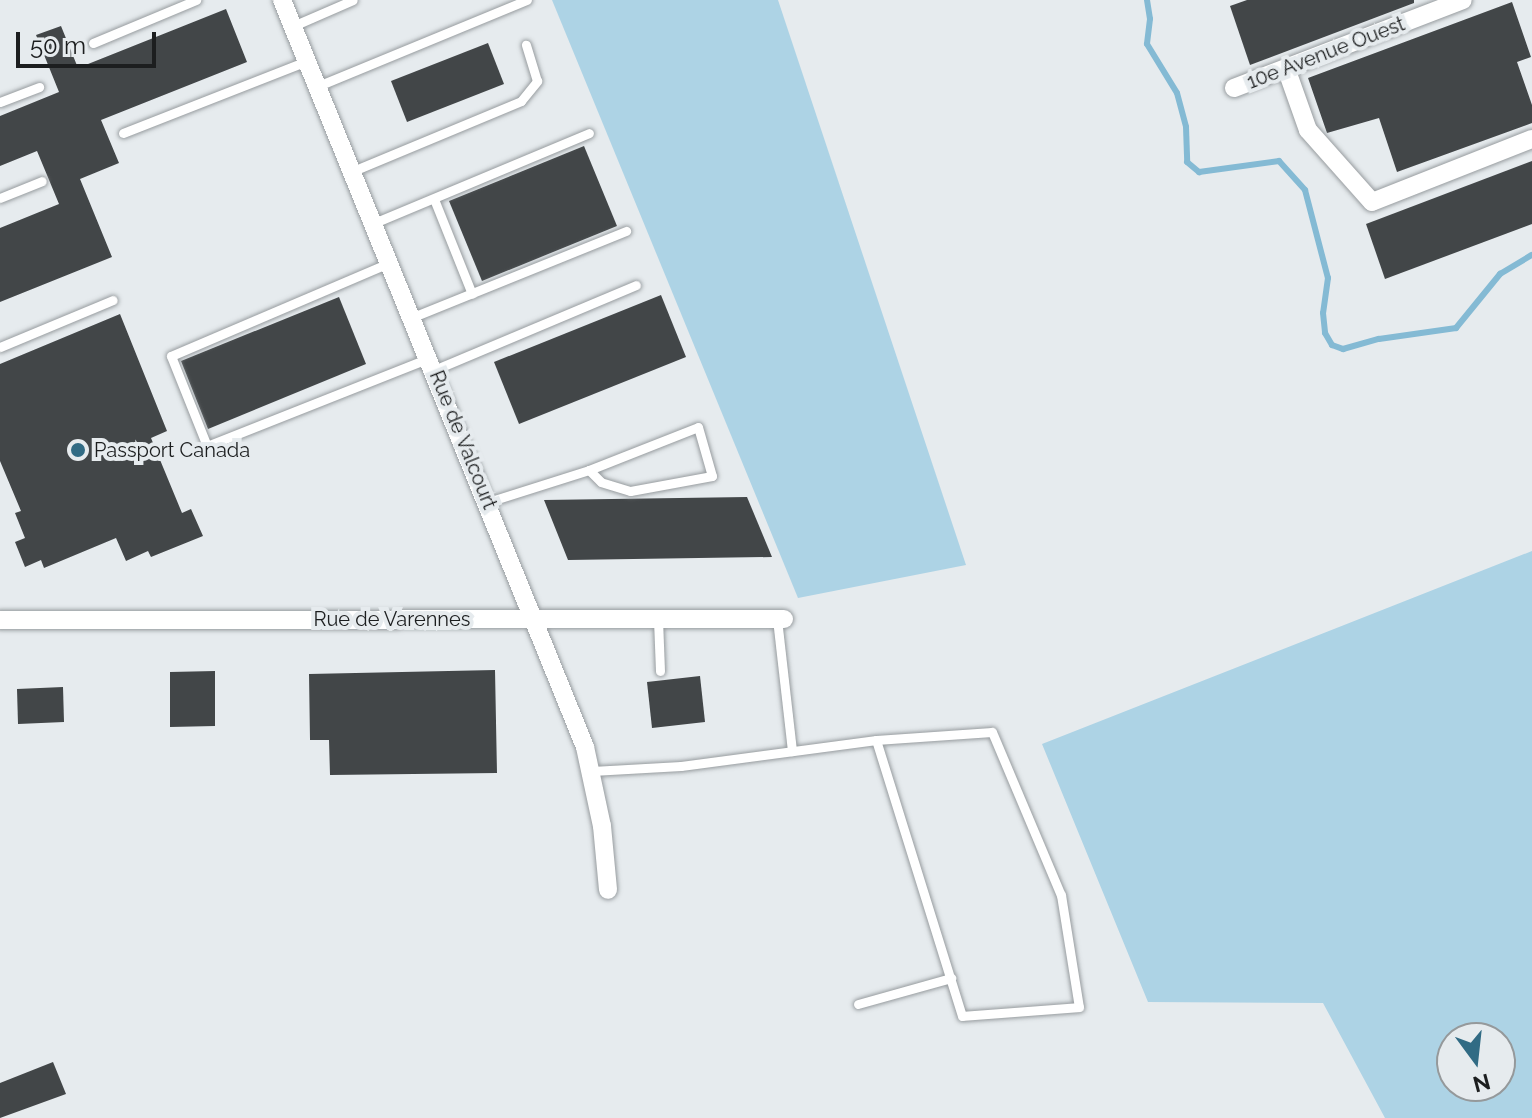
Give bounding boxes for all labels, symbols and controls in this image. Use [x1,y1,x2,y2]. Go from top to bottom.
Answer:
street label: 10e Avenue Ouest [1243,12,1409,94]
scale bar [20,16,160,66]
text: 50 m [30,31,86,60]
street label: Rue de Valcourt [424,367,502,513]
place label: Passport Canada [94,438,250,462]
marker: Passport Canada [69,441,87,459]
street label: Rue de Varennes [313,607,471,631]
north arrow [1436,1022,1516,1102]
text: N [1470,1069,1493,1098]

